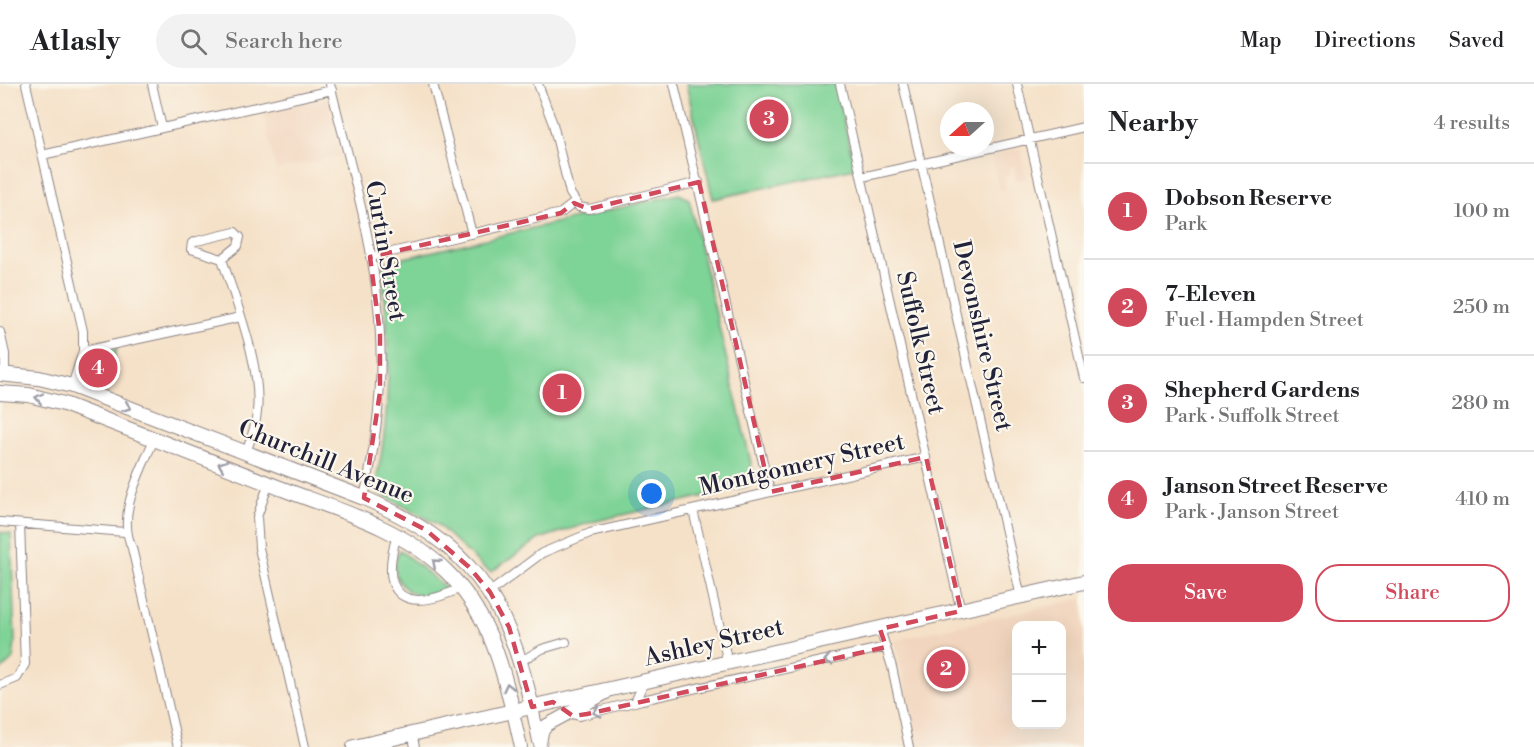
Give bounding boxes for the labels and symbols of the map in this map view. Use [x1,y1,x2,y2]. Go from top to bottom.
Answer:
pin: 3 [750,96,788,141]
north arrow [940,102,994,156]
street label: Curtin Street [358,178,412,324]
street label: Devonshire Street [945,238,1019,435]
street label: Suffolk Street [889,269,951,418]
pin: 4 [78,346,118,390]
pin: 1 [542,370,582,416]
one-way arrow [34,392,44,405]
one-way arrow [120,400,131,412]
street label: Churchill Avenue [234,413,418,511]
street label: Montgomery Street [697,427,908,503]
one-way arrow [217,459,227,472]
your location [637,479,666,508]
one-way arrow [432,559,443,570]
street label: Ashley Street [640,612,787,674]
pin: 2 [926,646,966,692]
one-way arrow [824,652,834,665]
one-way arrow [502,682,515,692]
one-way arrow [593,705,603,718]

